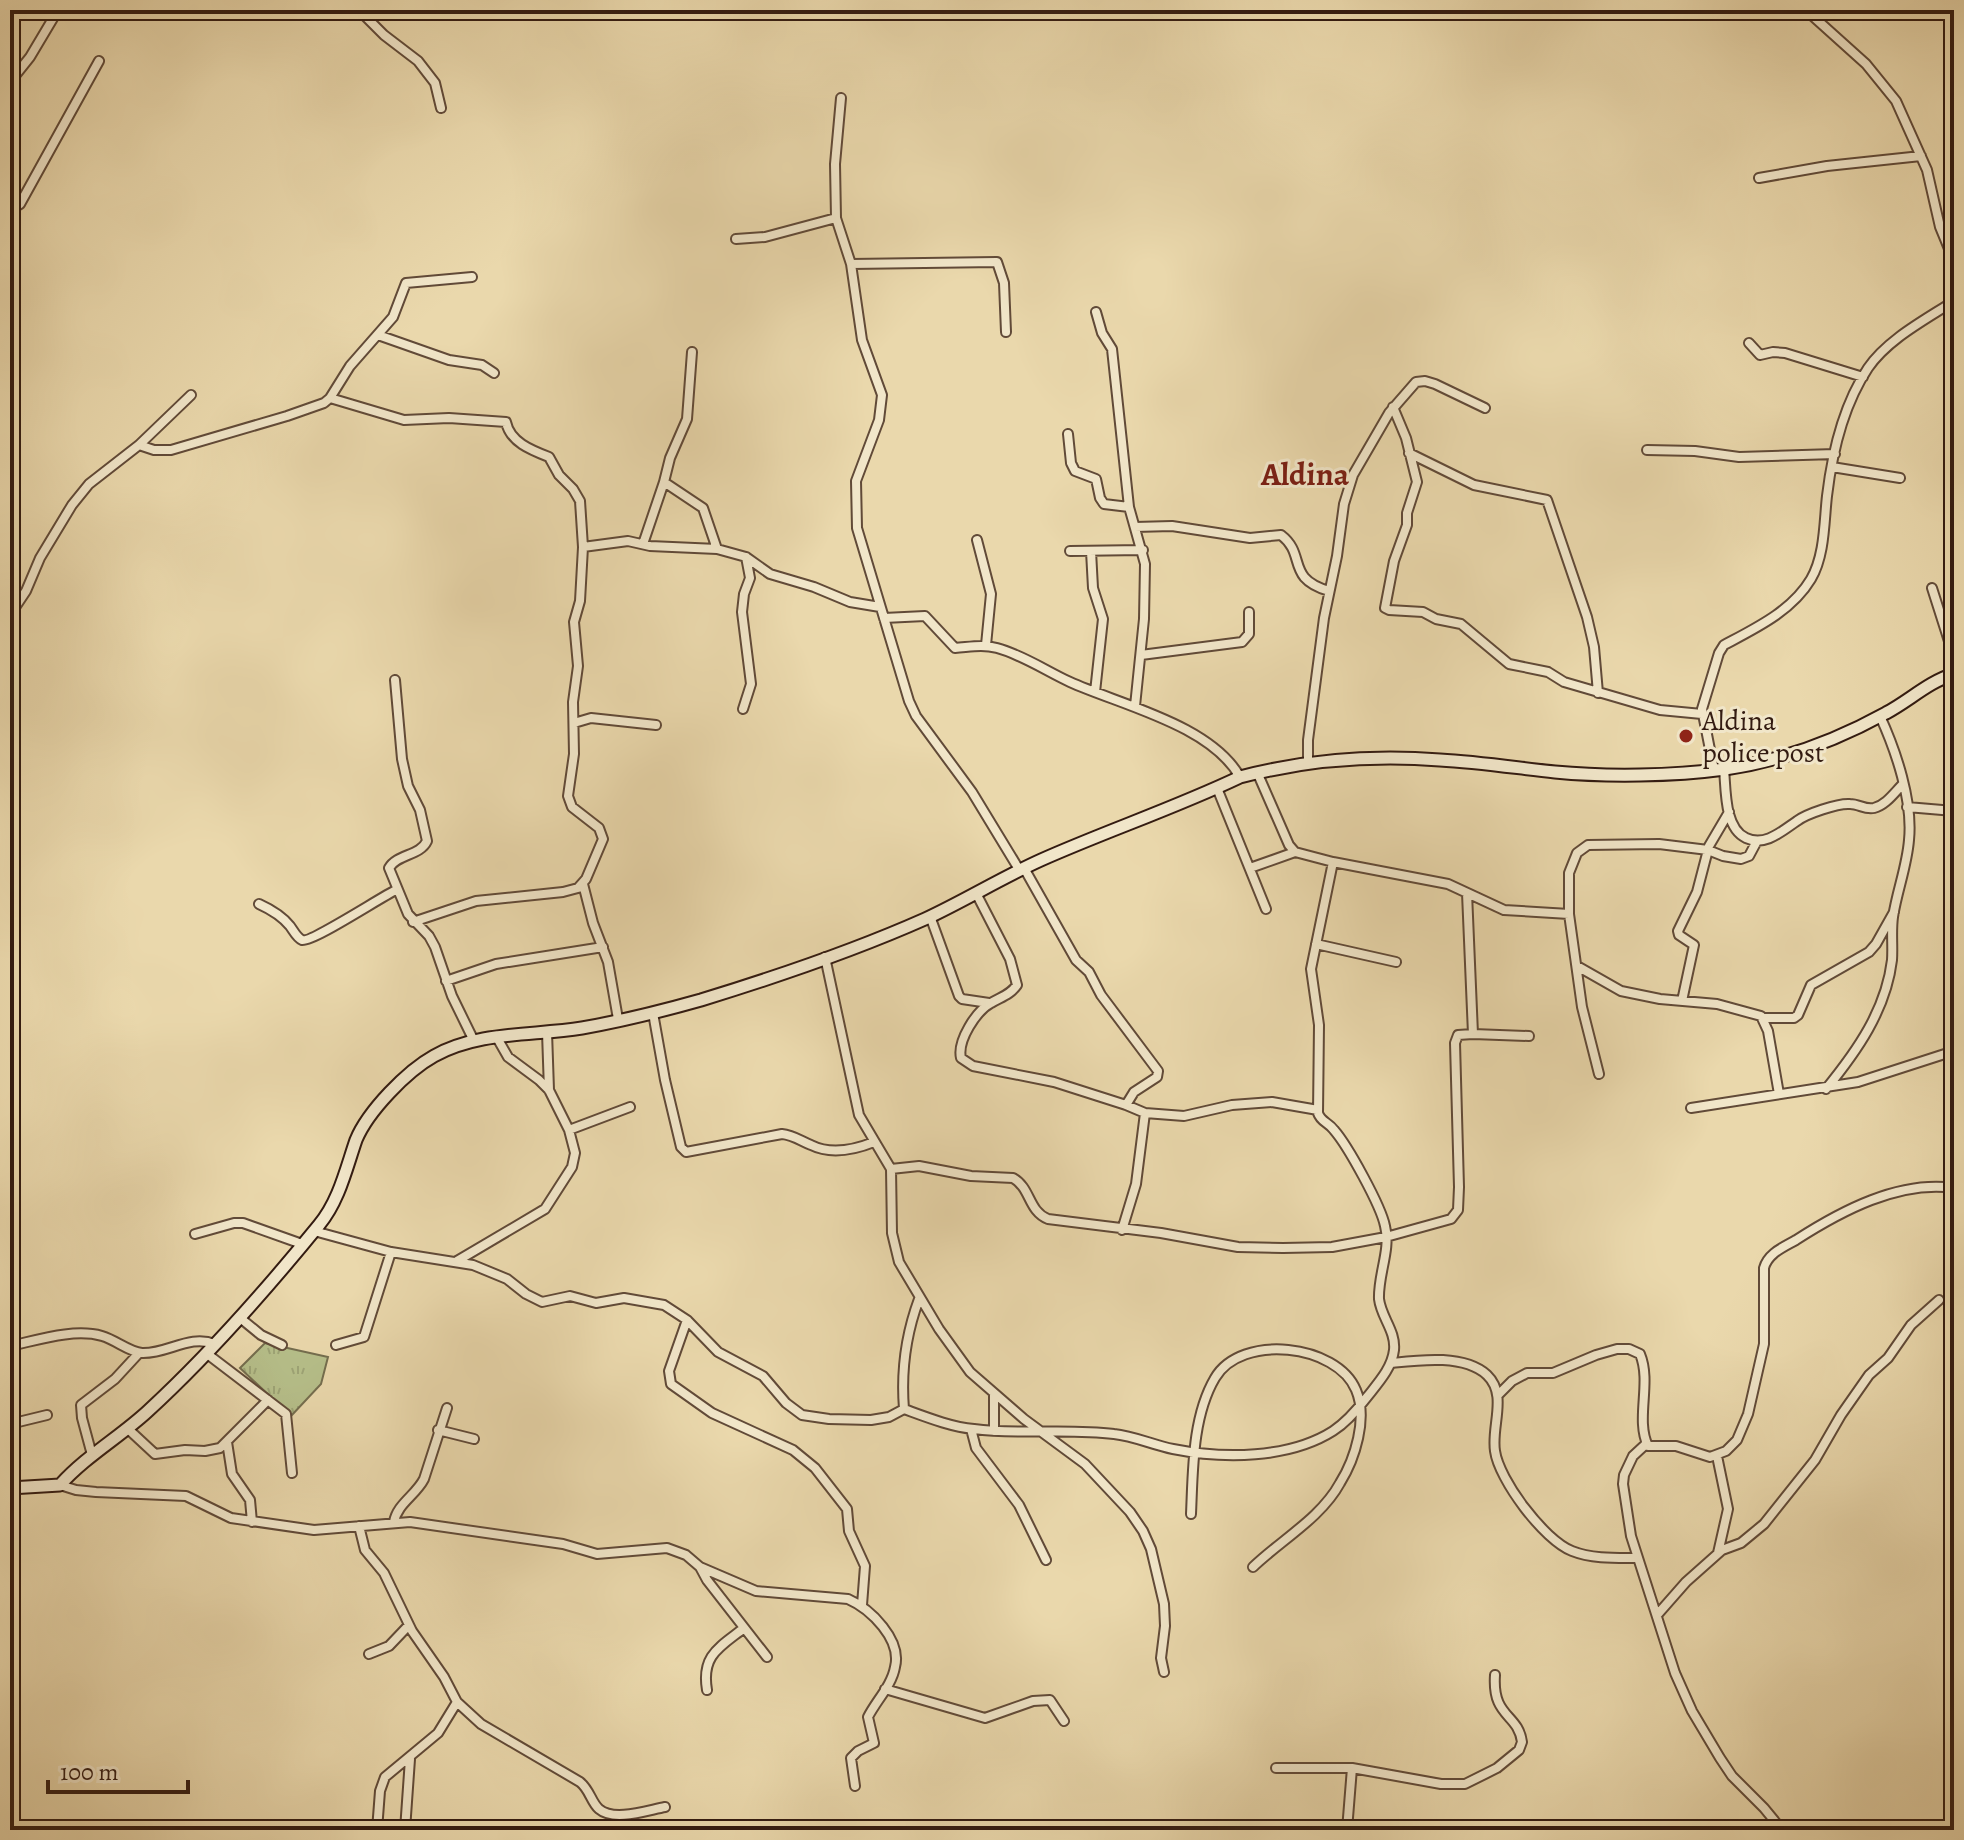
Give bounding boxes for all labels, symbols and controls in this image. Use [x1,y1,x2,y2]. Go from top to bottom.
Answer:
district label: Aldina [1260,452,1350,496]
place label: Aldina police post [1701,702,1824,772]
marker: Aldina police post [1677,727,1695,745]
scale bar [48,1744,188,1794]
text: 100 m [60,1756,119,1788]

